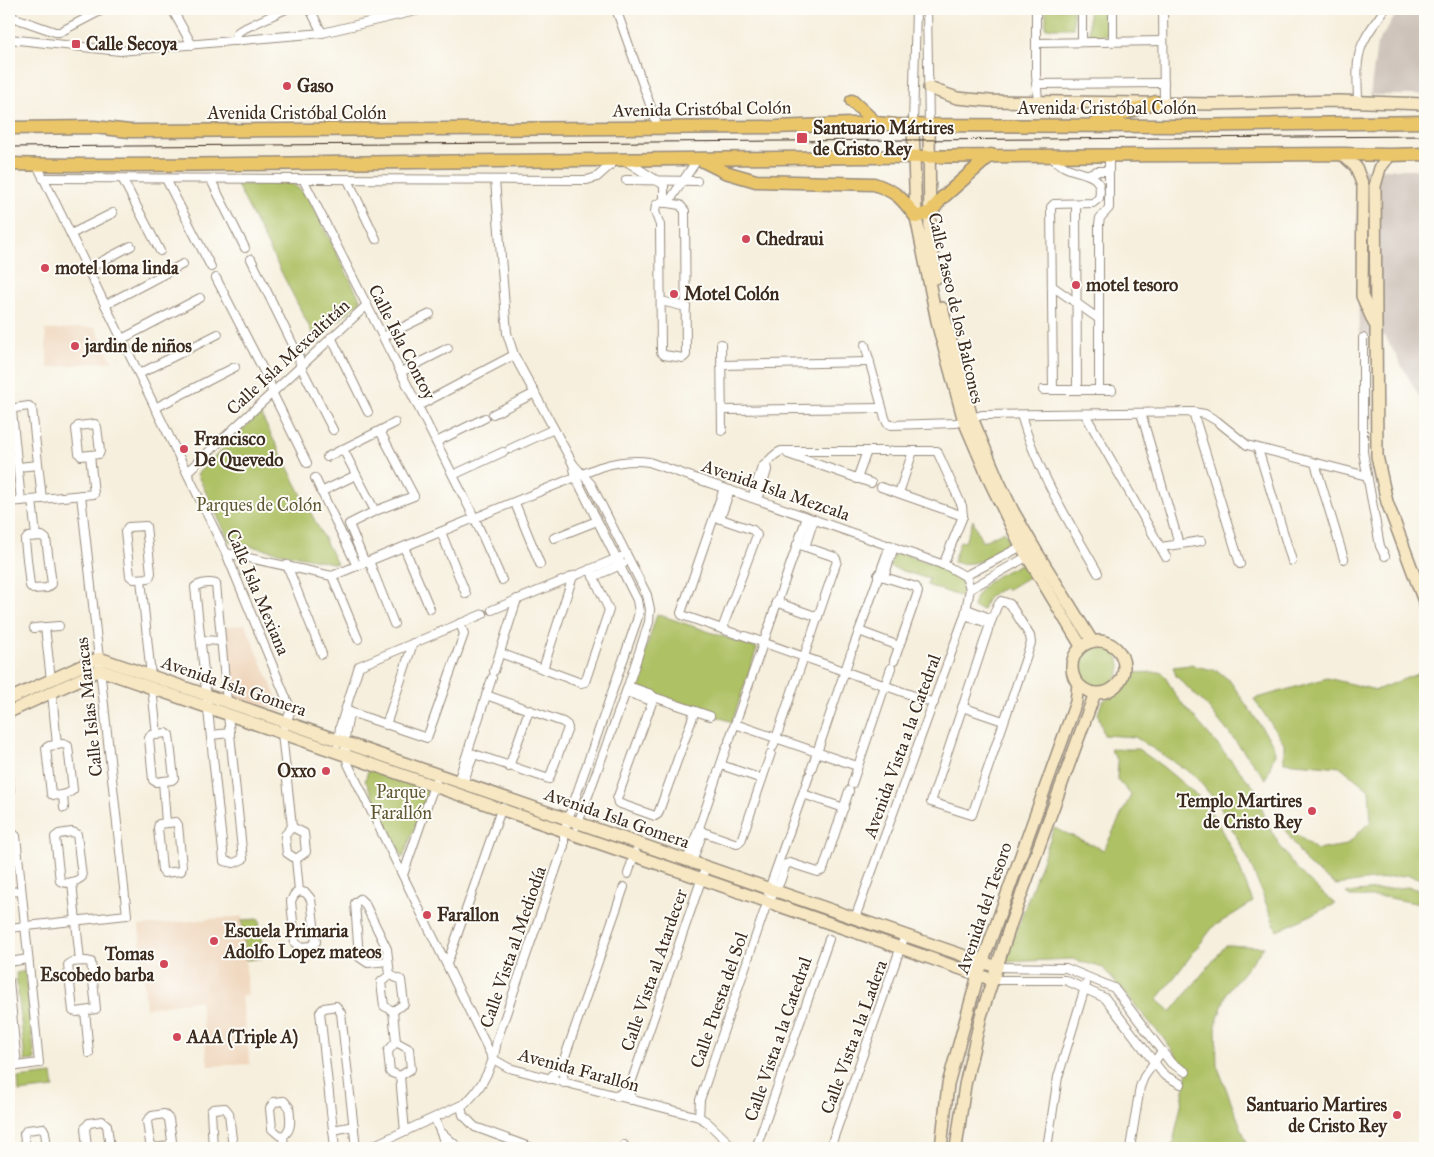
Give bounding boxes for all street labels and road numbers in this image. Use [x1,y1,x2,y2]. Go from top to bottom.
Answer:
street label: Avenida Cristóbal Colón [611,96,792,122]
street label: Avenida Cristóbal Colón [1017,97,1197,119]
street label: Avenida Cristóbal Colón [207,102,387,124]
street label: Calle Paseo de los Balcones [923,210,989,406]
street label: Calle Isla Contoy [364,281,441,404]
street label: Calle Isla Mexcaltitán [222,294,354,420]
street label: Avenida Isla Mezcala [698,454,853,526]
street label: Calle Isla Mexiana [221,526,295,659]
street label: Calle Islas Maracas [71,636,107,778]
street label: Avenida Isla Gomera [158,651,310,721]
street label: Avenida Vista a la Catedral [858,651,946,842]
street label: Avenida Isla Gomera [541,783,693,853]
street label: Avenida del Tesoro [951,839,1017,978]
street label: Calle Vista al Mediodía [475,863,551,1031]
street label: Calle Vista al Atardecer [616,886,692,1054]
street label: Calle Puesta del Sol [685,929,753,1071]
street label: Calle Vista a la Catedral [739,954,817,1124]
street label: Calle Vista a la Ladera [816,957,892,1117]
street label: Avenida Farallón [515,1043,642,1097]

